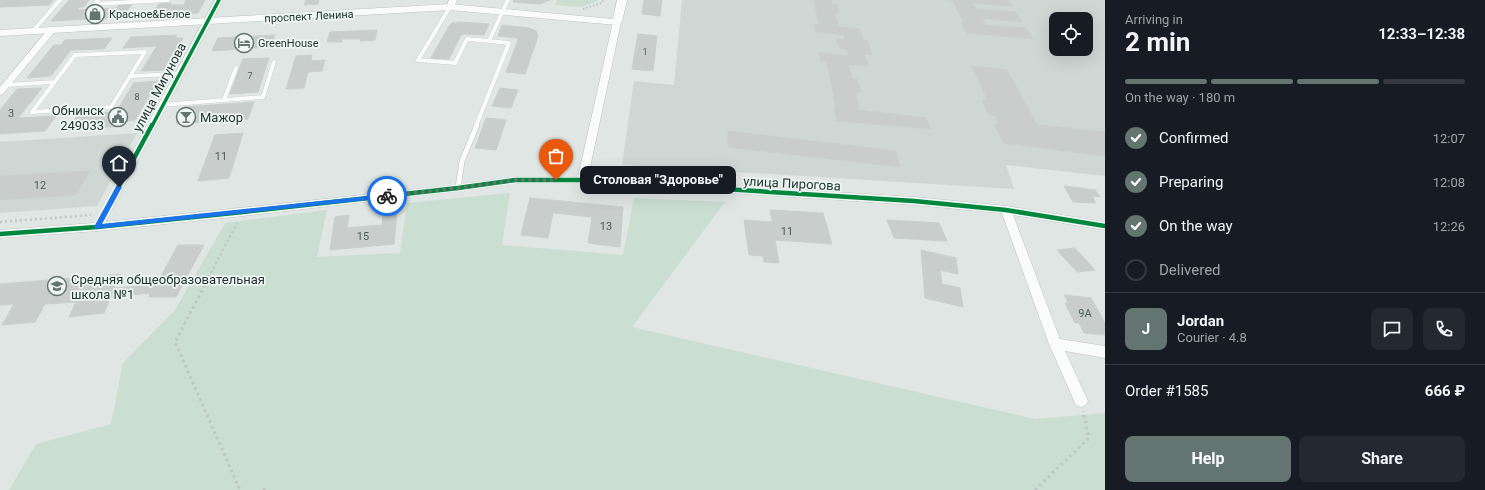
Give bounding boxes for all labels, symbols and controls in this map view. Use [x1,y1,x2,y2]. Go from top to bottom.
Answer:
shop icon: Красное&Белое [84,3,106,25]
place label: Красное&Белое [109,8,191,21]
street label: проспект Ленина [264,8,354,25]
map controls [1049,12,1093,56]
button: locate [1049,12,1093,56]
text: Arriving in [1125,12,1183,27]
text: 12:33–12:38 [1378,25,1465,43]
text: 2 min [1125,27,1190,57]
hotel icon: GreenHouse [233,32,255,54]
place label: GreenHouse [258,37,319,50]
street label: улица Мигунова [130,40,189,134]
house number: 1 [642,47,648,57]
house number: 7 [247,71,253,81]
text: On the way · 180 m [1125,90,1235,105]
house number: 8 [134,92,140,102]
place label: Обнинск 249033 [52,103,104,133]
public building icon: Обнинск 249033 [107,106,129,128]
bar icon: Мажор [175,106,197,128]
house number: 3 [8,107,14,120]
place label: Мажор [200,110,243,125]
icon: check [1125,127,1147,149]
text: Confirmed [1159,129,1229,147]
text: 12:07 [1433,131,1465,146]
pin [539,139,573,180]
icon: bag [545,145,567,167]
pin [102,146,136,187]
house number: 11 [215,150,227,163]
icon: home [108,152,130,174]
callout: Столовая "Здоровье" [580,166,736,194]
icon: check [1125,171,1147,193]
text: Столовая "Здоровье" [593,172,723,187]
street label: улица Пирогова [743,173,841,194]
text: Preparing [1159,173,1223,191]
text: 12:08 [1433,175,1465,190]
courier [367,176,407,216]
house number: 12 [34,179,46,192]
icon: bike [376,185,398,207]
icon: check [1125,215,1147,237]
text: On the way [1159,217,1233,235]
text: 12:26 [1433,219,1465,234]
house number: 13 [600,220,612,233]
house number: 11 [781,225,793,238]
house number: 15 [357,230,369,243]
text: Delivered [1159,261,1221,279]
place label: Средняя общеобразовательная школа №1 [71,272,265,302]
school or university icon: Средняя общеобразовательная школа №1 [46,275,68,297]
house number: 9А [1078,307,1093,320]
button: chat [1371,308,1413,350]
button: phone [1423,308,1465,350]
text: Jordan [1177,312,1224,330]
text: J [1142,320,1150,338]
text: Courier · 4.8 [1177,330,1247,345]
text: Order #1585 [1125,382,1208,400]
text: 666 ₽ [1425,382,1465,400]
button: Help [1125,436,1291,482]
button: Share [1299,436,1465,482]

